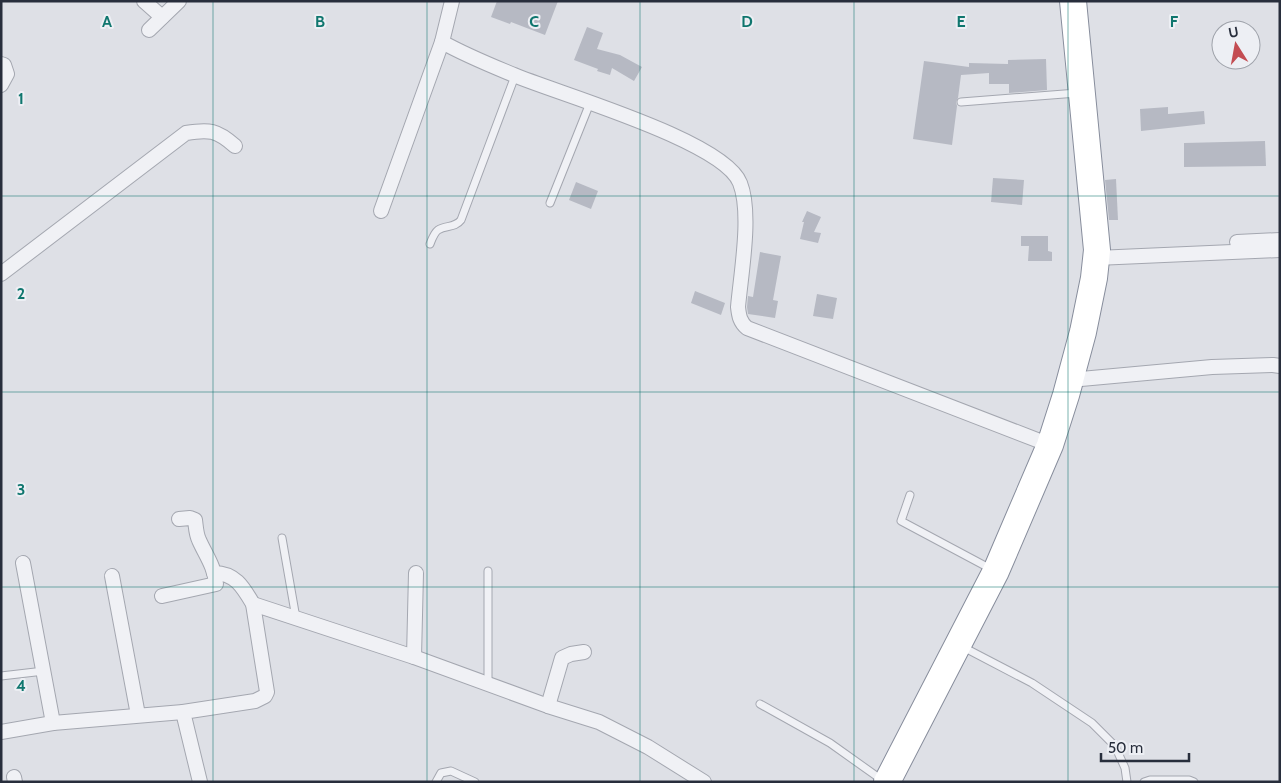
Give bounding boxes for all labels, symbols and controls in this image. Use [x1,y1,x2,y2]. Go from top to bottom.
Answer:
text: A [102,12,112,31]
text: B [315,12,325,31]
text: C [529,12,539,31]
text: D [741,12,753,31]
text: E [956,12,966,31]
text: F [1170,12,1179,31]
north arrow [1211,20,1261,70]
text: U [1227,22,1240,42]
text: 1 [18,89,24,108]
text: 2 [17,284,25,303]
text: 3 [17,480,25,499]
text: 4 [16,676,26,695]
scale bar [1101,730,1188,762]
text: 50 m [1108,739,1143,757]

